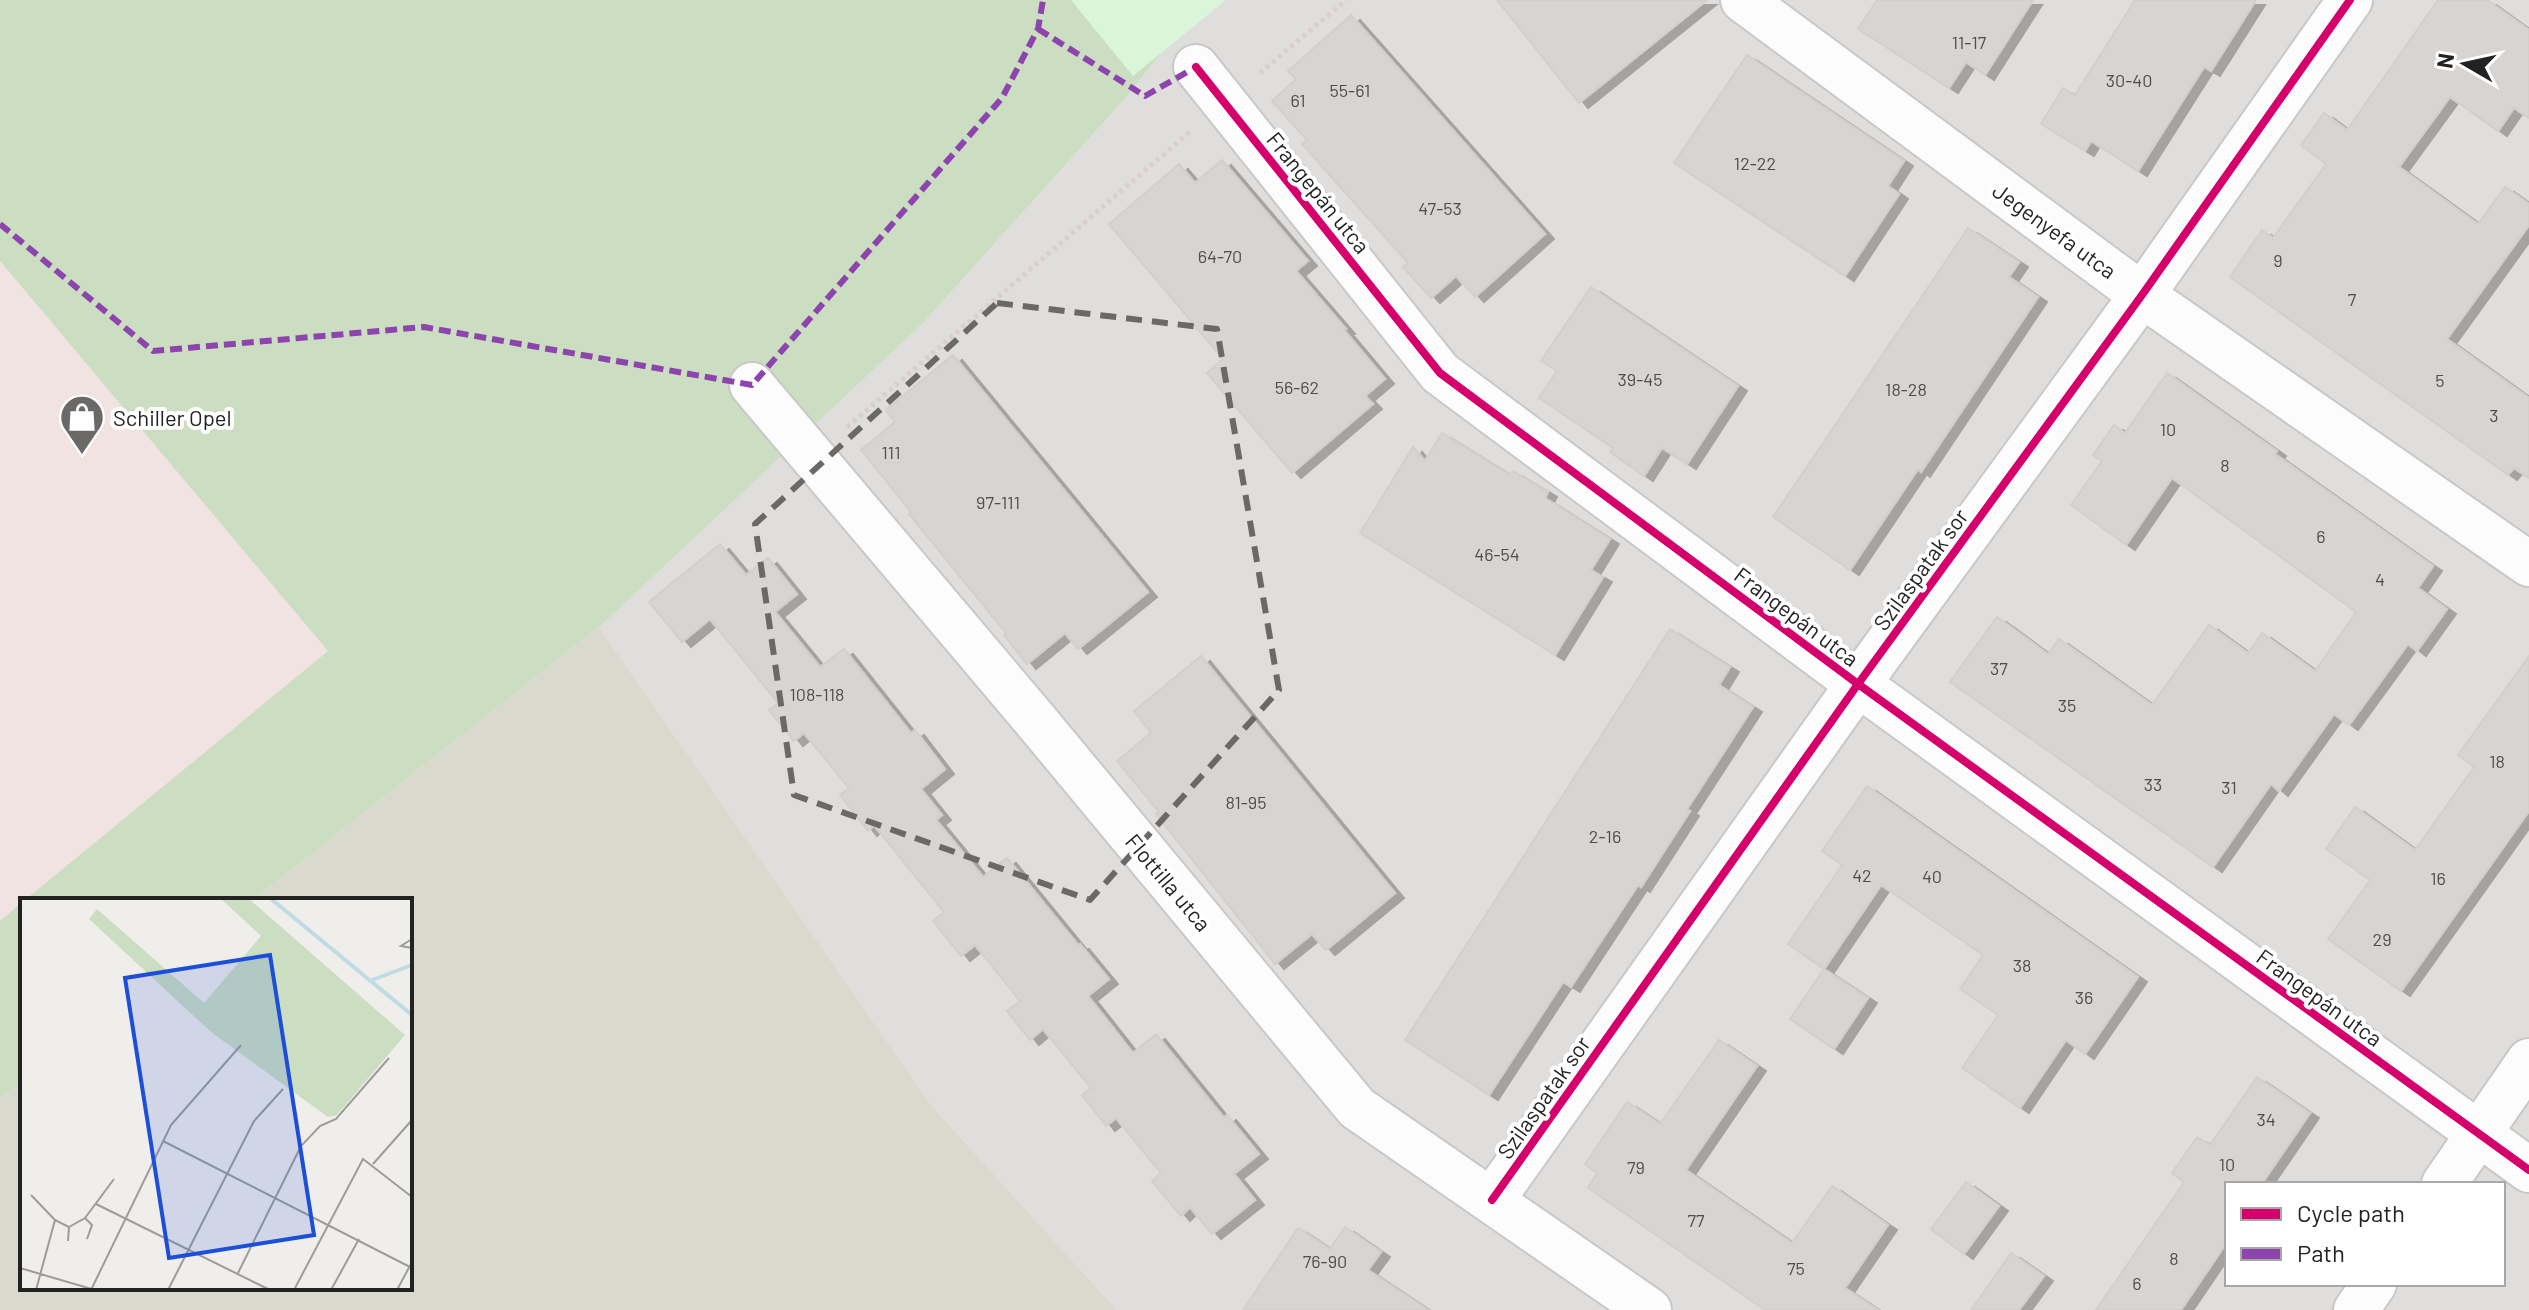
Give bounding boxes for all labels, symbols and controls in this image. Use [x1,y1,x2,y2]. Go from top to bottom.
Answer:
north arrow [2425,24,2505,104]
house number: 11-17 [1952,31,1987,53]
text: N [2430,51,2458,70]
house number: 30-40 [2106,69,2152,91]
house number: 55-61 [1330,79,1370,101]
house number: 61 [1290,89,1306,111]
street label: Frangepán utca [1262,126,1376,258]
house number: 12-22 [1734,152,1776,174]
street label: Jegenyefa utca [1988,177,2122,283]
house number: 47-53 [1418,197,1462,219]
house number: 64-70 [1198,245,1242,267]
house number: 9 [2273,249,2283,271]
house number: 7 [2348,288,2357,310]
house number: 39-45 [1618,368,1662,390]
house number: 5 [2435,369,2445,391]
house number: 56-62 [1275,376,1319,398]
house number: 18-28 [1885,378,1927,400]
shop icon: Schiller Opel [58,393,106,456]
place label: Schiller Opel [113,404,231,430]
house number: 3 [2489,404,2499,426]
house number: 10 [2160,418,2176,440]
house number: 111 [881,441,901,463]
house number: 8 [2220,454,2230,476]
house number: 97-111 [976,491,1020,513]
street label: Szilaspatak sor [1867,503,1973,635]
house number: 6 [2316,525,2326,547]
house number: 46-54 [1474,543,1520,565]
street label: Frangepán utca [1730,561,1864,671]
house number: 4 [2375,568,2385,590]
house number: 37 [1990,657,2008,679]
house number: 108-118 [790,683,844,705]
house number: 35 [2058,694,2076,716]
house number: 18 [2489,750,2505,772]
house number: 33 [2144,773,2162,795]
house number: 31 [2221,776,2237,798]
house number: 81-95 [1226,791,1266,813]
house number: 2-16 [1589,825,1621,847]
street label: Flottilla utca [1121,828,1217,936]
house number: 42 [1852,864,1872,886]
house number: 40 [1922,865,1942,887]
house number: 16 [2430,867,2446,889]
inset map [20,898,412,1290]
house number: 29 [2372,928,2392,950]
street label: Frangepán utca [2252,943,2388,1051]
house number: 38 [2013,954,2031,976]
house number: 36 [2075,986,2093,1008]
street label: Szilaspatak sor [1491,1031,1595,1163]
house number: 34 [2256,1108,2276,1130]
house number: 10 [2219,1153,2235,1175]
house number: 79 [1627,1156,1645,1178]
legend [2225,1182,2505,1286]
text: Cycle path [2297,1198,2405,1227]
house number: 77 [1687,1209,1705,1231]
text: Path [2297,1238,2345,1267]
house number: 8 [2169,1247,2179,1269]
house number: 76-90 [1303,1250,1347,1272]
house number: 75 [1787,1257,1805,1279]
house number: 6 [2132,1272,2142,1294]

